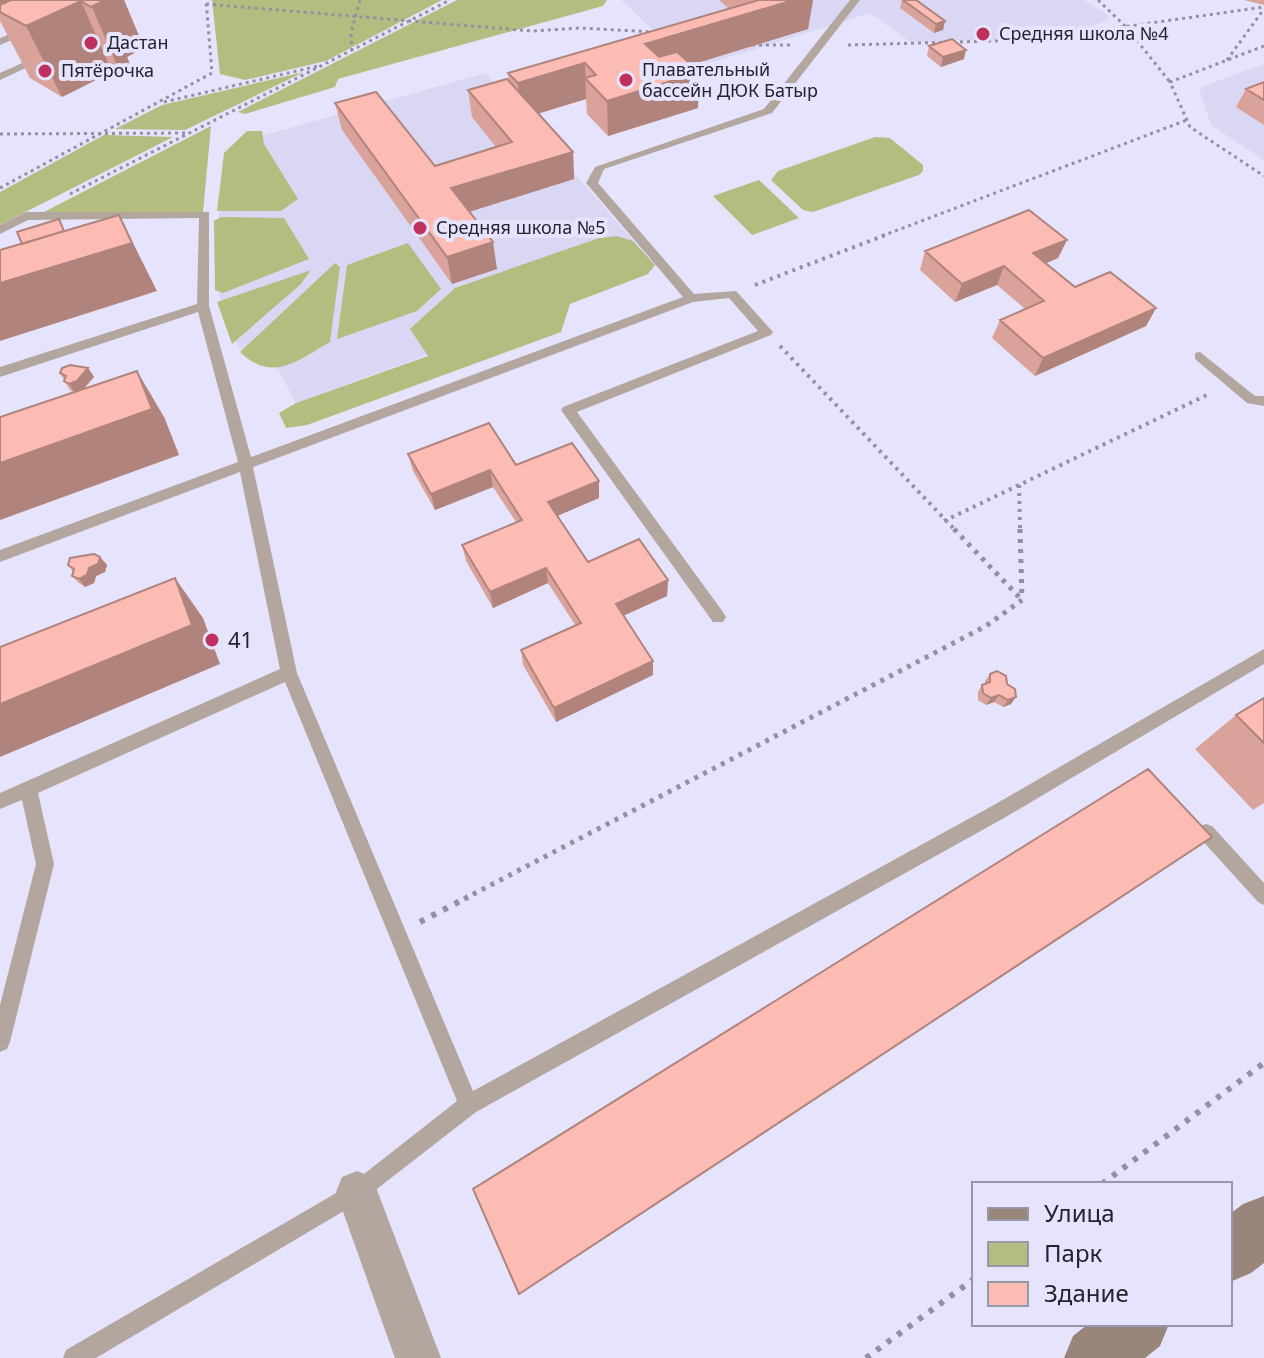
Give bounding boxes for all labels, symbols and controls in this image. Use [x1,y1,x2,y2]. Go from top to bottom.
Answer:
place label: Средняя школа №4 [999,21,1169,45]
marker: Средняя школа №4 [974,25,992,43]
place label: Дастан [107,30,168,54]
marker: Дастан [82,34,100,52]
place label: Плавательный бассейн ДЮК Батыр [642,57,818,102]
place label: Пятёрочка [61,58,154,82]
marker: Пятёрочка [36,62,54,80]
marker: Плавательный бассейн ДЮК Батыр [617,71,635,89]
place label: Средняя школа №5 [436,215,606,239]
marker: Средняя школа №5 [411,219,429,237]
place label: 41 [228,624,253,654]
marker: 41 [203,631,221,649]
legend [972,1182,1232,1326]
text: Улица [1044,1196,1115,1229]
text: Парк [1044,1236,1103,1269]
text: Здание [1044,1276,1129,1309]

